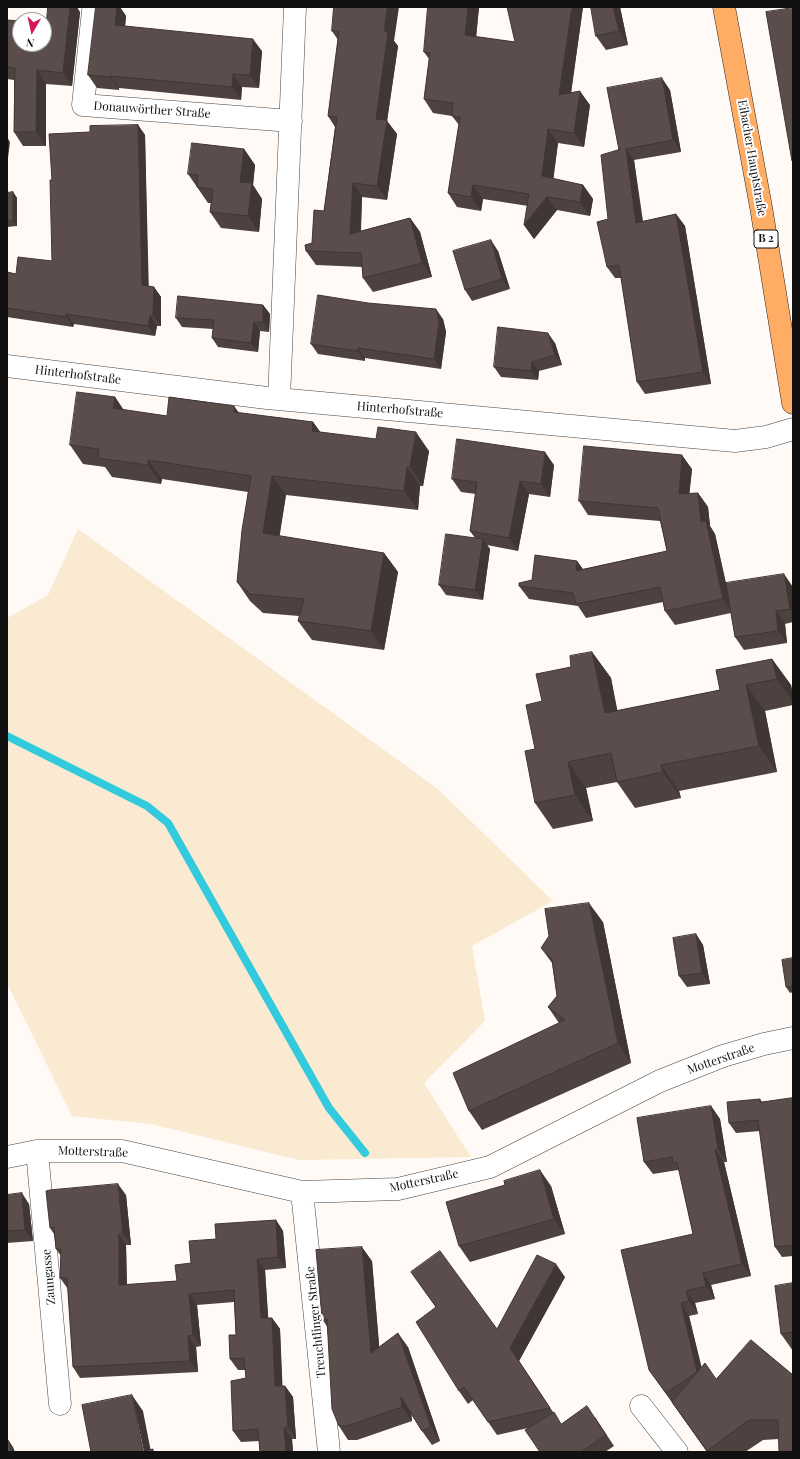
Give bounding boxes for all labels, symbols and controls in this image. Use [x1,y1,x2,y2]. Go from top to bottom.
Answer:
north arrow [12,12,52,52]
text: N [25,35,35,51]
street label: Donauwörther Straße [93,99,211,121]
street label: Eibacher Hauptstraße [735,99,769,217]
road number: B 2 [754,230,778,248]
street label: Hinterhofstraße [34,363,122,387]
street label: Hinterhofstraße [356,399,444,421]
street label: Motterstraße [685,1041,757,1077]
street label: Motterstraße [58,1144,128,1160]
street label: Motterstraße [388,1167,460,1195]
street label: Zaungasse [39,1248,59,1306]
street label: Treuchtlinger Straße [303,1265,329,1379]

